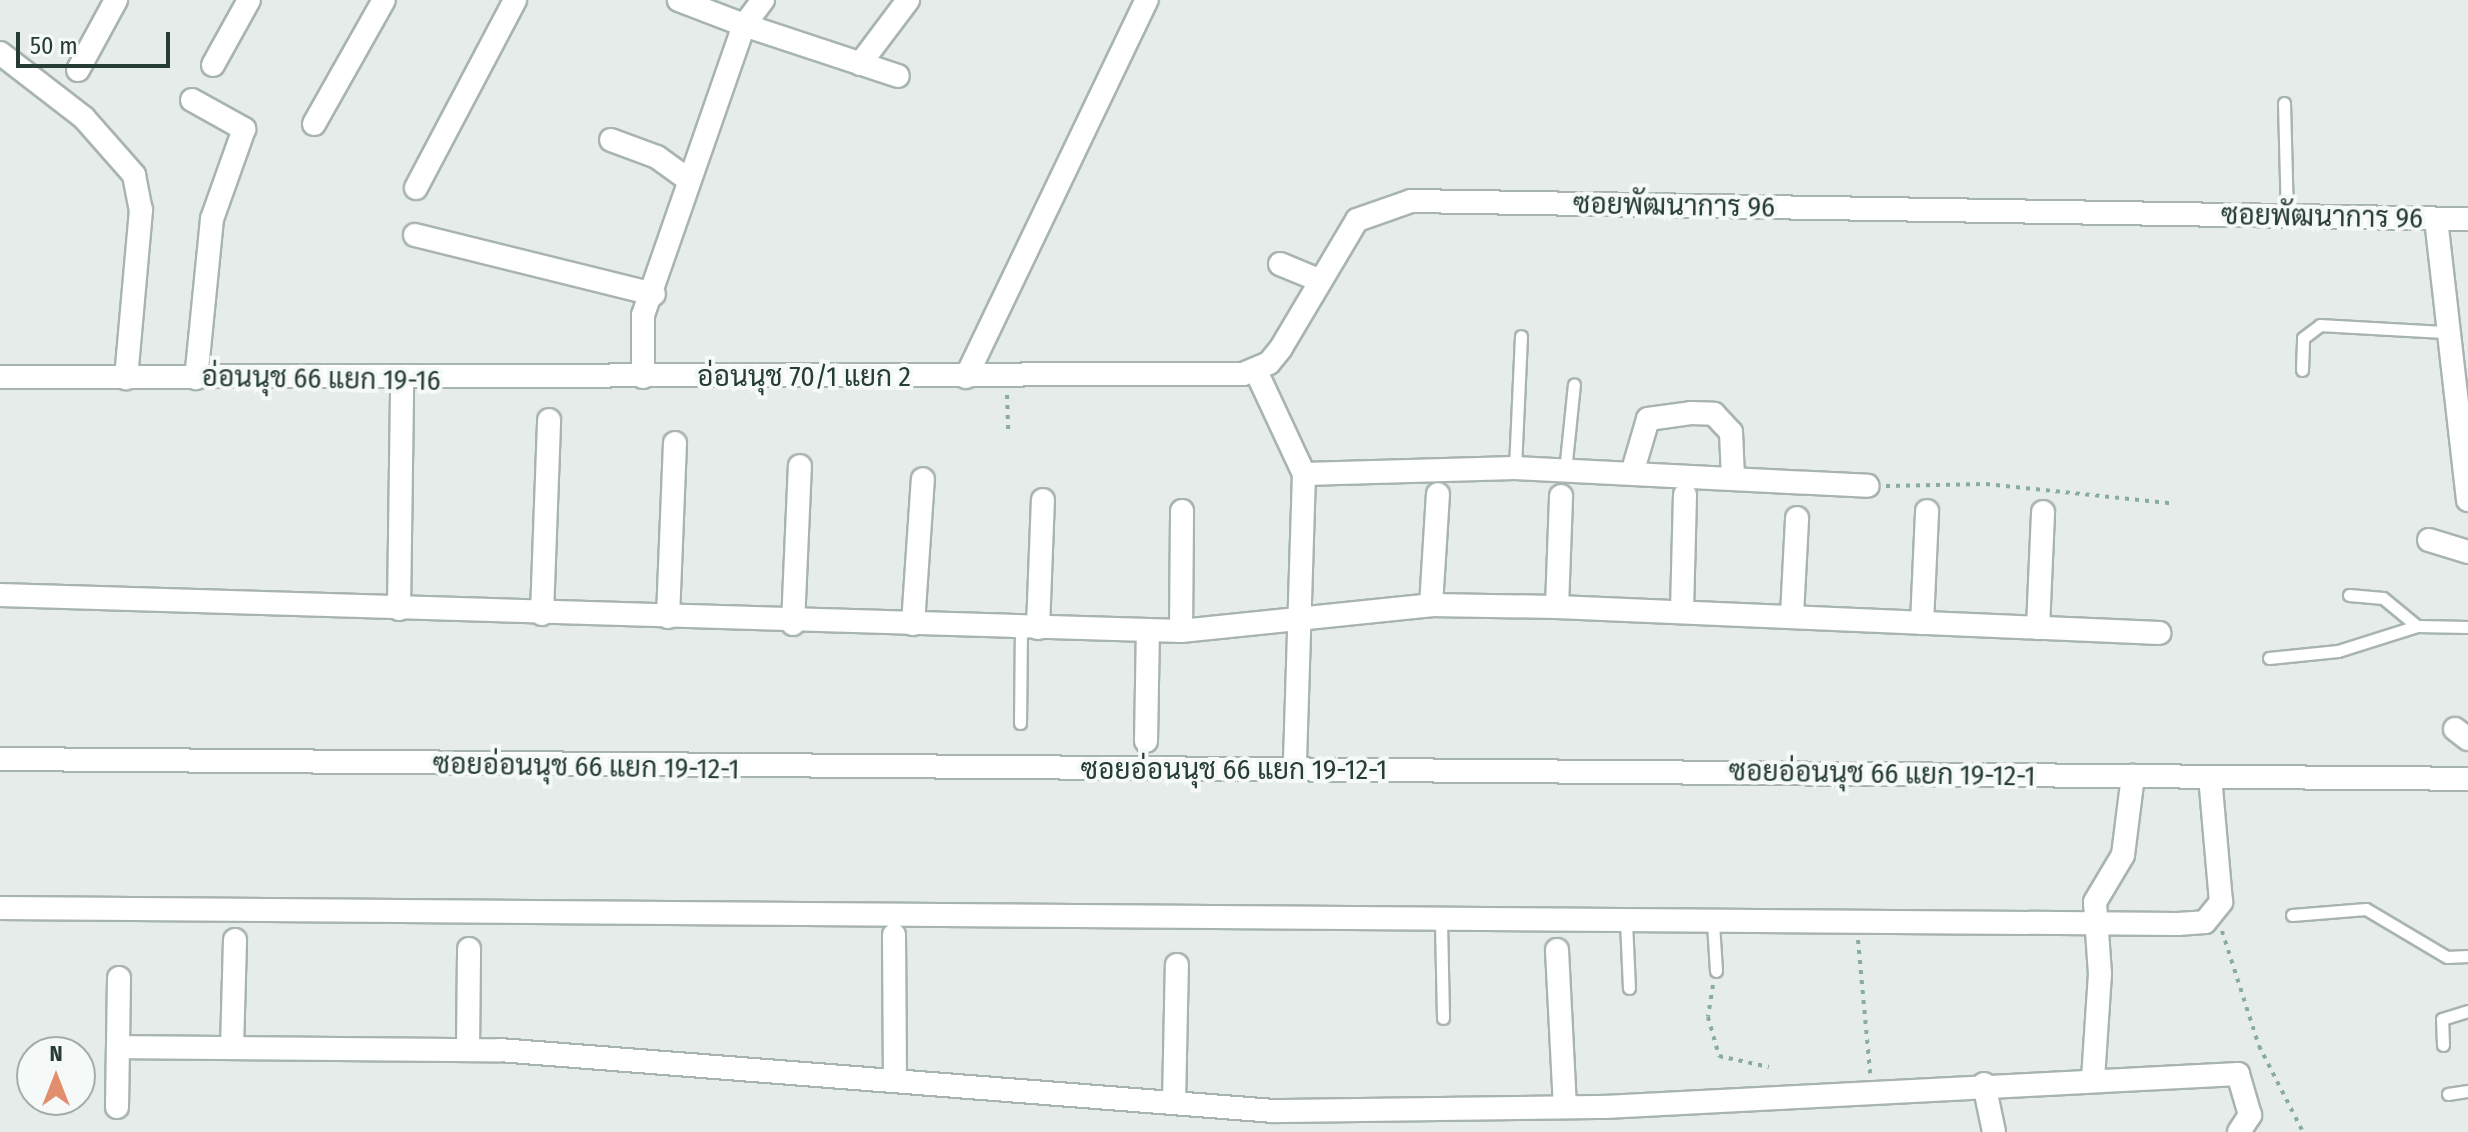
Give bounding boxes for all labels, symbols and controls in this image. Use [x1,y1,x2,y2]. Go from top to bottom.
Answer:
scale bar [20,16,174,66]
text: 50 m [30,32,78,60]
street label: ซอยพัฒนาการ 96 [1573,187,1775,225]
street label: ซอยพัฒนาการ 96 [2221,198,2423,236]
street label: อ่อนนุช 66 แยก 19-16 [201,360,441,398]
street label: อ่อนนุช 70/1 แยก 2 [697,360,911,394]
street label: ซอยอ่อนนุช 66 แยก 19-12-1 [432,748,740,786]
street label: ซอยอ่อนนุช 66 แยก 19-12-1 [1081,753,1387,787]
street label: ซอยอ่อนนุช 66 แยก 19-12-1 [1728,755,2036,793]
north arrow [16,1036,96,1116]
text: N [49,1040,63,1067]

